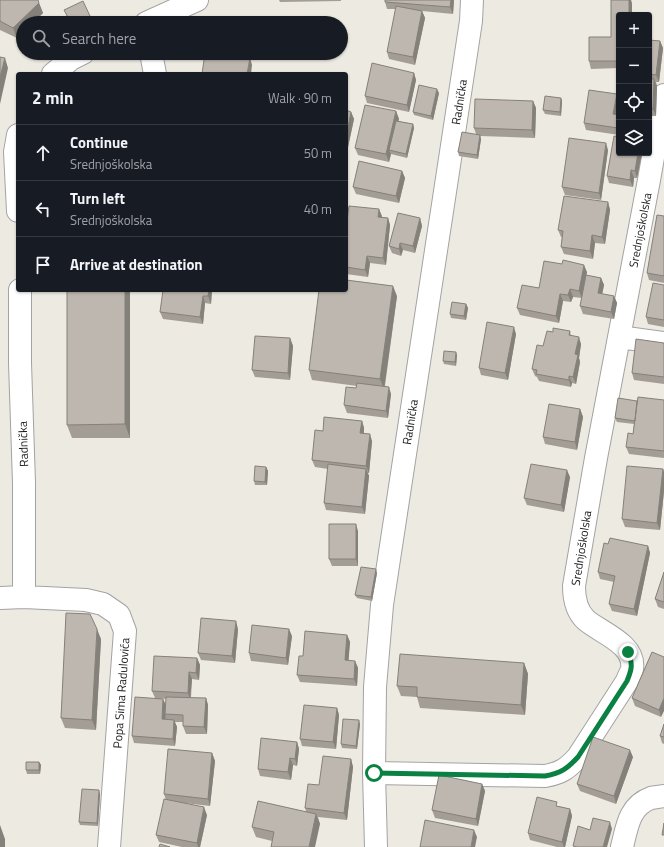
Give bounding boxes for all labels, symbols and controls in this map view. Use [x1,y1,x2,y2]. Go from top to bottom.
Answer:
map controls [616,12,652,156]
button: + [616,12,652,48]
search box [16,16,348,60]
icon: search [30,27,52,49]
text: Search here [62,27,136,50]
button: − [616,48,652,84]
street label: Radnička [446,78,472,126]
button: locate [616,84,652,120]
text: 2 min [32,85,73,111]
text: Walk · 90 m [268,88,332,108]
button: layers [616,120,652,156]
text: Continue [70,131,128,154]
icon: ahead [32,142,54,164]
text: 50 m [304,143,332,163]
text: Srednjoškolska [70,154,152,174]
text: Turn left [70,187,125,210]
street label: Srednjoškolska [623,191,657,269]
icon: left [32,198,54,220]
text: 40 m [304,199,332,219]
text: Srednjoškolska [70,210,152,230]
text: Arrive at destination [70,253,203,276]
icon: arrive [32,254,54,276]
street label: Radnička [397,398,423,446]
street label: Radnička [13,421,33,467]
street label: Srednjoškolska [566,509,596,587]
street label: Popa Sima Radulovića [108,637,134,749]
route end [619,643,637,661]
route start [365,764,383,782]

